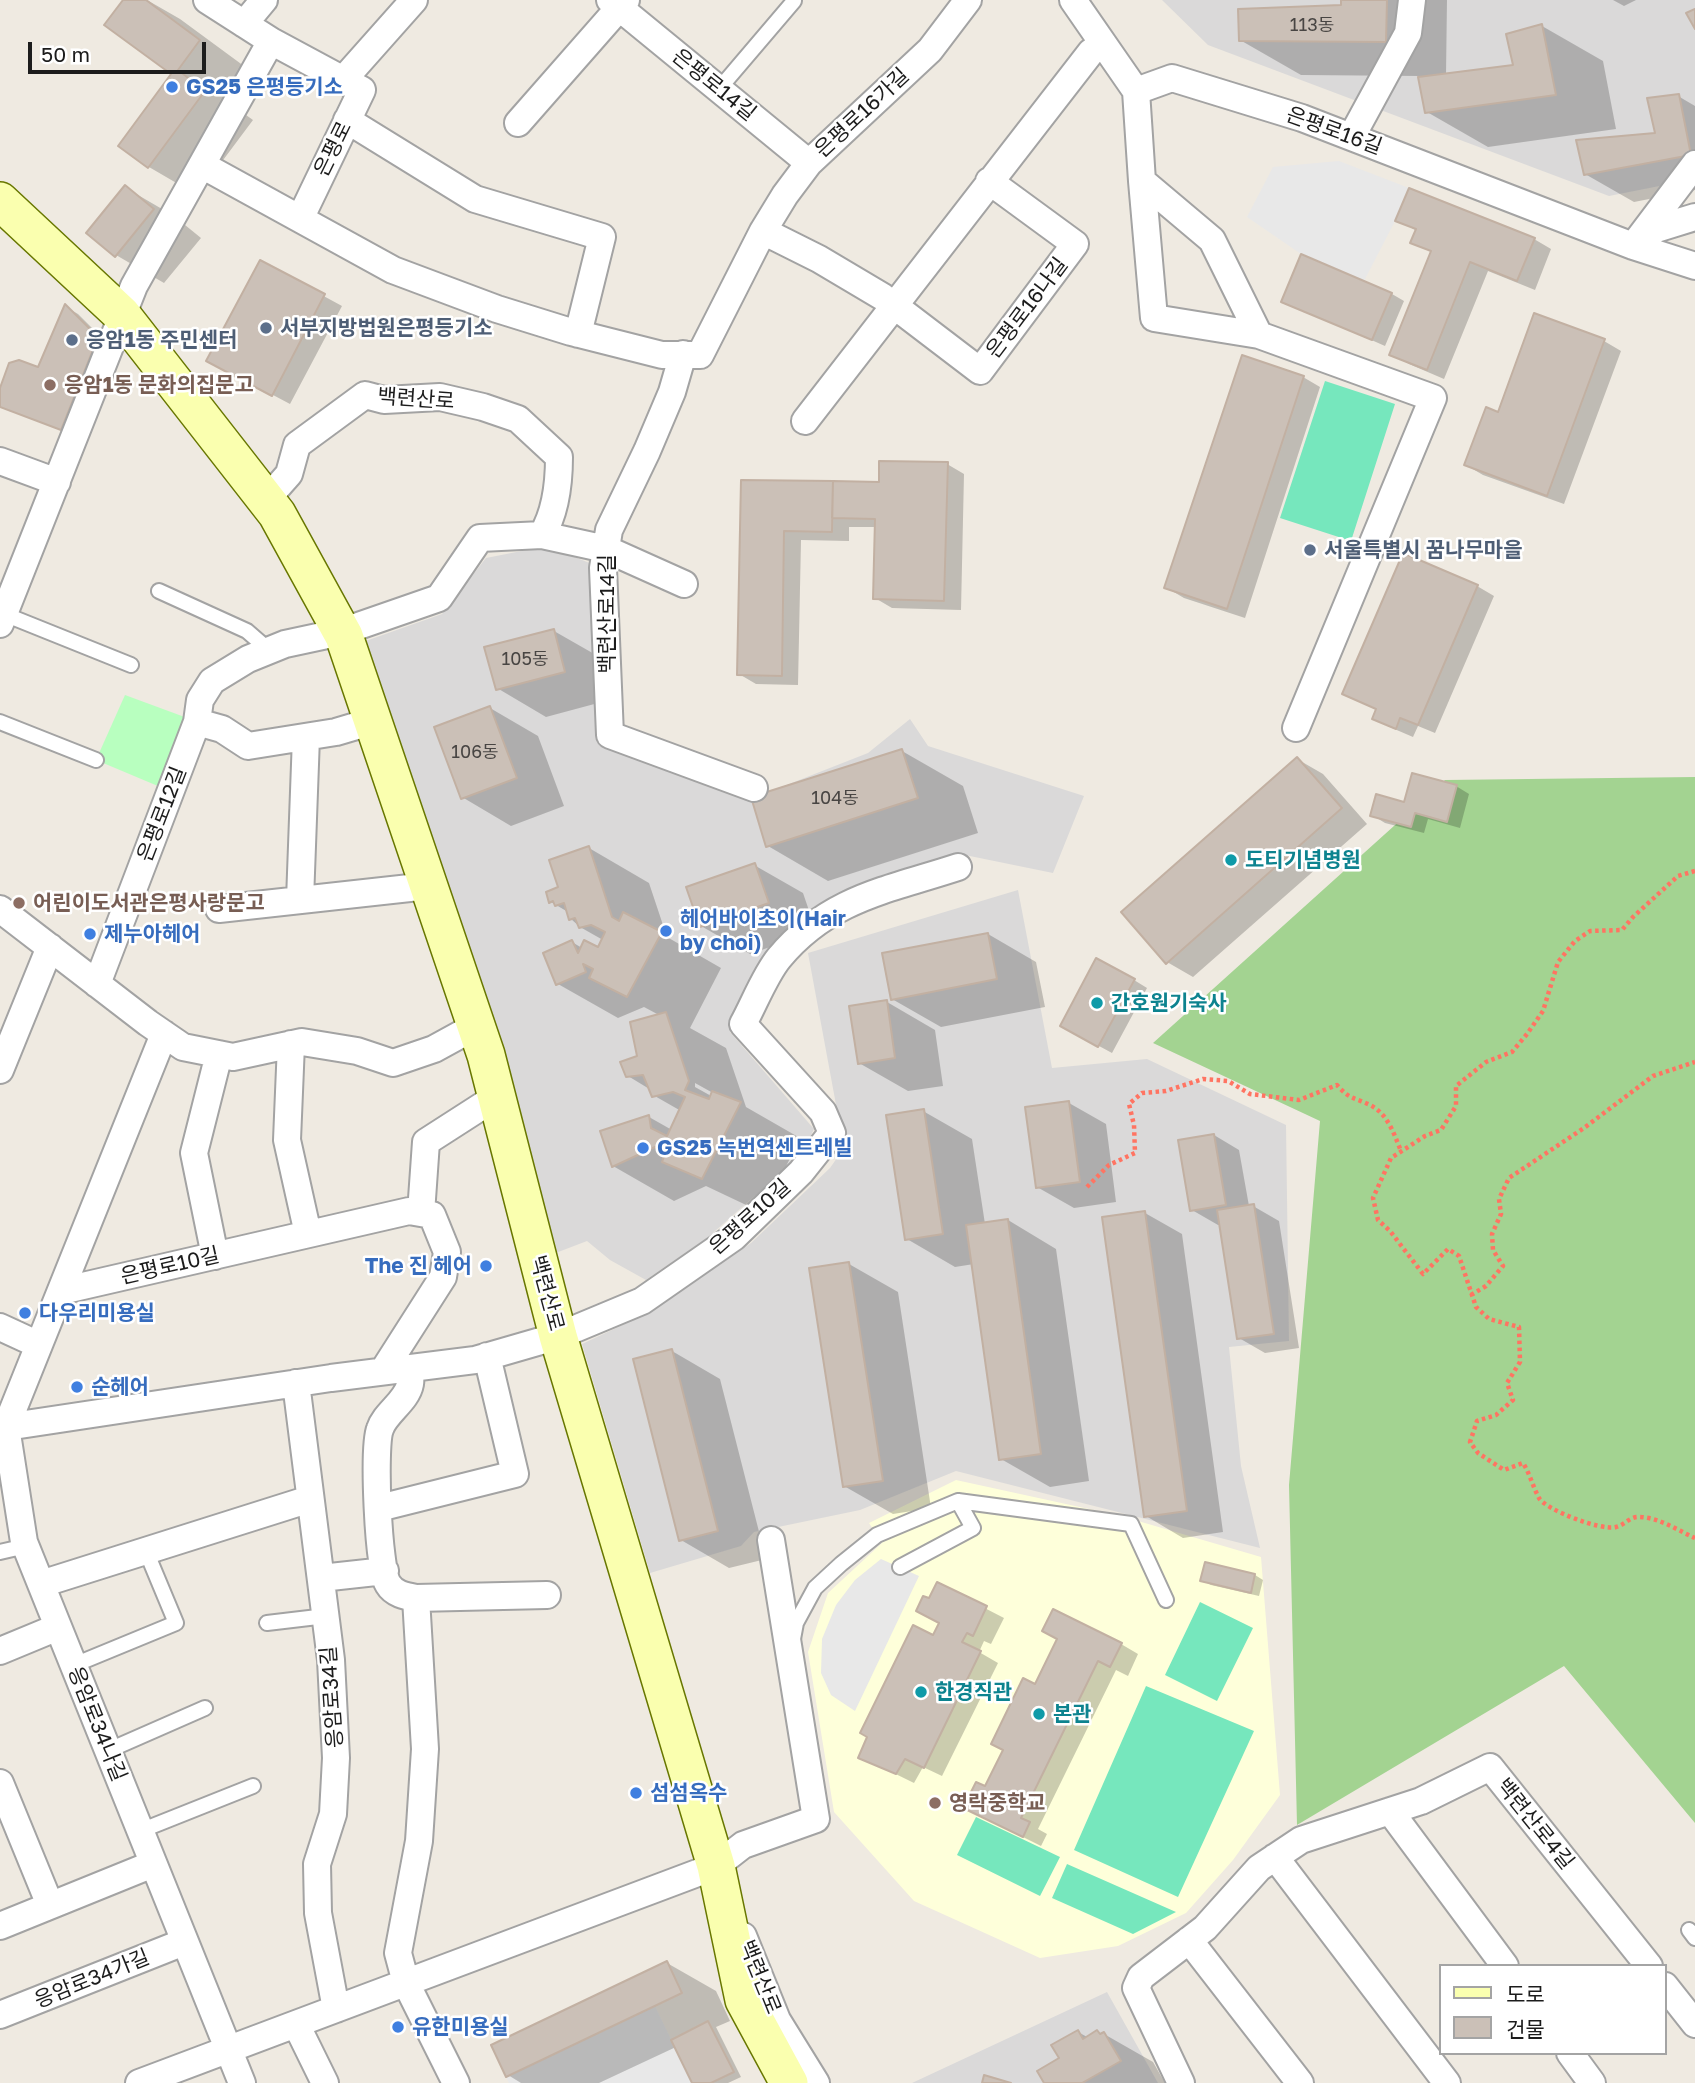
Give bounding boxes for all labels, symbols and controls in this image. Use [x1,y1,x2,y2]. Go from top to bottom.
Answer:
house number: 113동 [1290,14,1334,36]
scale bar [32,28,210,72]
text: 50 m [41,41,90,67]
street label: 은평로14길 [667,44,761,126]
street label: 은평로16가길 [810,63,914,163]
place label: GS25 은평등기소 [186,74,343,100]
marker: GS25 은평등기소 [164,79,180,95]
street label: 은평로16길 [1283,102,1385,160]
street label: 은평로 [309,117,357,181]
street label: 은평로16나길 [981,253,1073,363]
place label: 서부지방법원은평등기소 [280,315,493,341]
marker: 서부지방법원은평등기소 [258,320,274,336]
place label: 응암1동 주민센터 [86,327,237,353]
marker: 응암1동 주민센터 [64,332,80,348]
place label: 응암1동 문화의집문고 [64,372,254,398]
marker: 응암1동 문화의집문고 [42,377,58,393]
street label: 백련산로 [377,384,455,414]
place label: 서울특별시 꿈나무마을 [1324,537,1522,563]
marker: 서울특별시 꿈나무마을 [1302,542,1318,558]
street label: 백련산로14길 [594,554,620,674]
house number: 105동 [502,648,548,670]
house number: 106동 [451,741,499,763]
street label: 은평로12길 [132,763,192,865]
house number: 104동 [811,787,859,809]
place label: 도티기념병원 [1245,847,1361,873]
marker: 도티기념병원 [1223,852,1239,868]
place label: 어린이도서관은평사랑문고 [33,890,265,916]
marker: 어린이도서관은평사랑문고 [11,895,27,911]
place label: 헤어바이초이(Hair by choi) [680,906,846,956]
place label: 제누아헤어 [104,921,201,947]
marker: 헤어바이초이(Hair by choi) [658,923,674,939]
marker: 제누아헤어 [82,926,98,942]
place label: 간호원기숙사 [1111,990,1227,1016]
marker: 간호원기숙사 [1089,995,1105,1011]
place label: GS25 녹번역센트레빌 [657,1135,853,1161]
marker: GS25 녹번역센트레빌 [635,1140,651,1156]
street label: 은평로10길 [704,1174,796,1260]
street label: 은평로10길 [118,1242,222,1290]
street label: 백련산로 [525,1252,569,1334]
place label: The 진 헤어 [365,1253,472,1279]
marker: The 진 헤어 [478,1258,494,1274]
place label: 다우리미용실 [39,1300,155,1326]
marker: 다우리미용실 [17,1305,33,1321]
place label: 순헤어 [91,1374,149,1400]
marker: 순헤어 [69,1379,85,1395]
street label: 응암로34길 [316,1645,348,1749]
street label: 응암로34나길 [63,1663,131,1785]
place label: 한경직관 [935,1679,1012,1705]
marker: 한경직관 [913,1684,929,1700]
place label: 본관 [1053,1701,1092,1727]
marker: 본관 [1031,1706,1047,1722]
street label: 백련산로4길 [1491,1774,1579,1874]
place label: 섬섬옥수 [650,1780,727,1806]
marker: 섬섬옥수 [628,1785,644,1801]
place label: 영락중학교 [949,1790,1046,1816]
marker: 영락중학교 [927,1795,943,1811]
street label: 백련산로 [734,1936,786,2018]
street label: 응암로34가길 [31,1945,153,2013]
legend [1440,1964,1667,2055]
text: 도로 [1506,1981,1545,2007]
place label: 유한미용실 [412,2014,509,2040]
text: 건물 [1506,2016,1545,2042]
marker: 유한미용실 [390,2019,406,2035]

